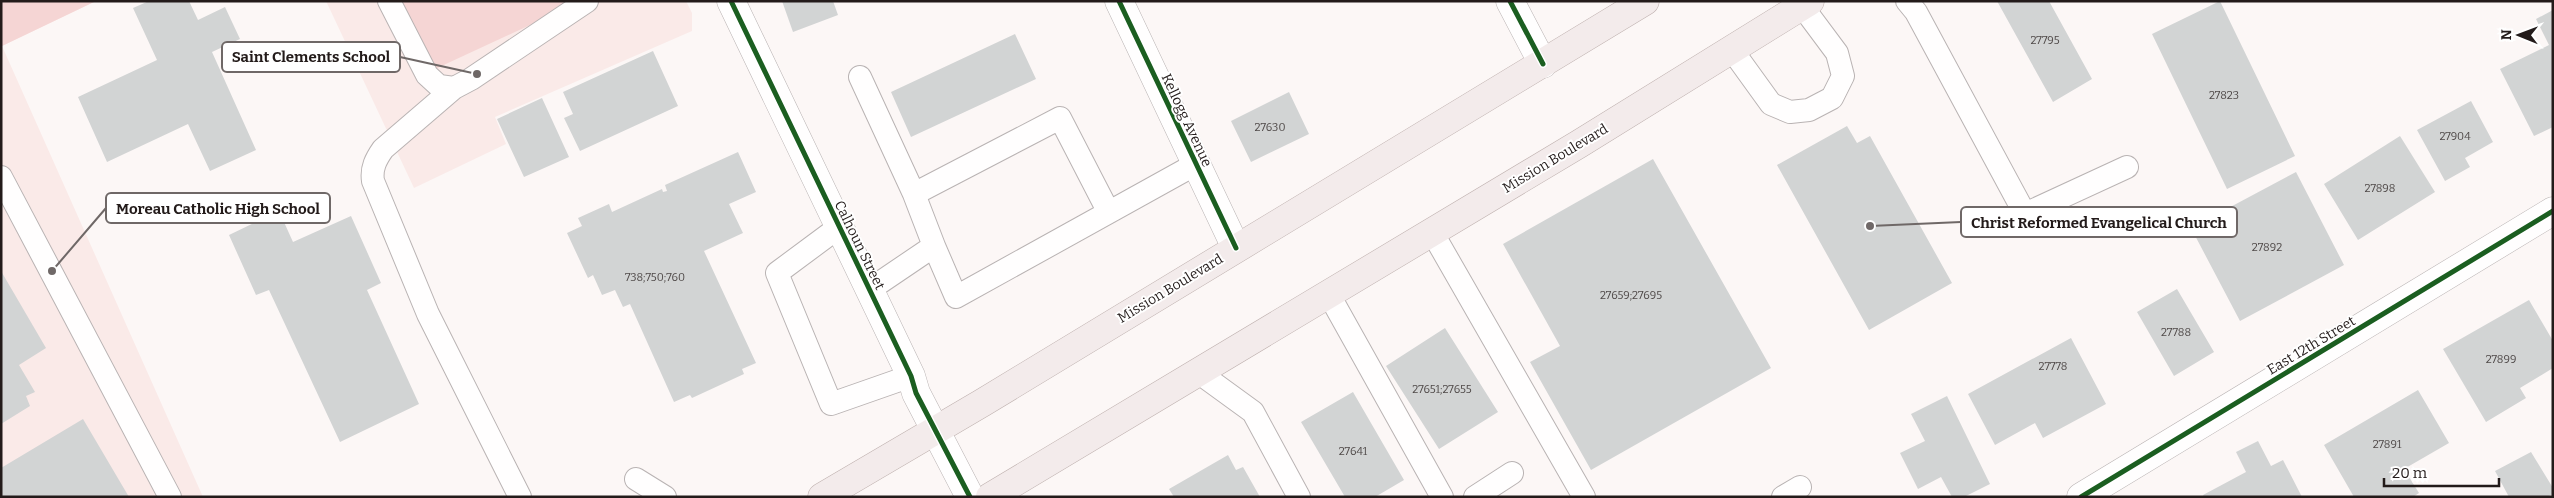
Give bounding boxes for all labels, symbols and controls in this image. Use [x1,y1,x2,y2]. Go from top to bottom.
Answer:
north arrow [2494,10,2544,60]
text: N [2498,29,2515,40]
house number: 27795 [2030,34,2060,47]
callout: Saint Clements School [222,42,400,72]
text: Saint Clements School [232,48,391,66]
street label: Kellogg Avenue [1158,71,1216,170]
house number: 27823 [2209,89,2239,102]
street label: Mission Boulevard [1500,120,1611,197]
house number: 27630 [1255,121,1285,134]
house number: 27904 [2439,130,2471,143]
house number: 27898 [2365,182,2395,195]
callout: Moreau Catholic High School [106,193,330,223]
street label: Calhoun Street [831,198,888,293]
text: Moreau Catholic High School [116,200,320,218]
callout: Christ Reformed Evangelical Church [1961,207,2237,237]
text: Christ Reformed Evangelical Church [1971,214,2227,232]
house number: 27892 [2252,241,2282,254]
street label: Mission Boulevard [1115,250,1226,327]
house number: 738;750;760 [625,271,685,284]
house number: 27659;27695 [1600,289,1662,302]
street label: East 12th Street [2264,312,2358,378]
house number: 27788 [2161,326,2191,339]
house number: 27899 [2486,353,2516,366]
house number: 27778 [2039,360,2067,373]
house number: 27651;27655 [1412,383,1472,396]
house number: 27891 [2373,438,2402,451]
house number: 27641 [1339,445,1368,458]
scale bar [2384,456,2499,488]
text: 20 m [2392,464,2428,482]

